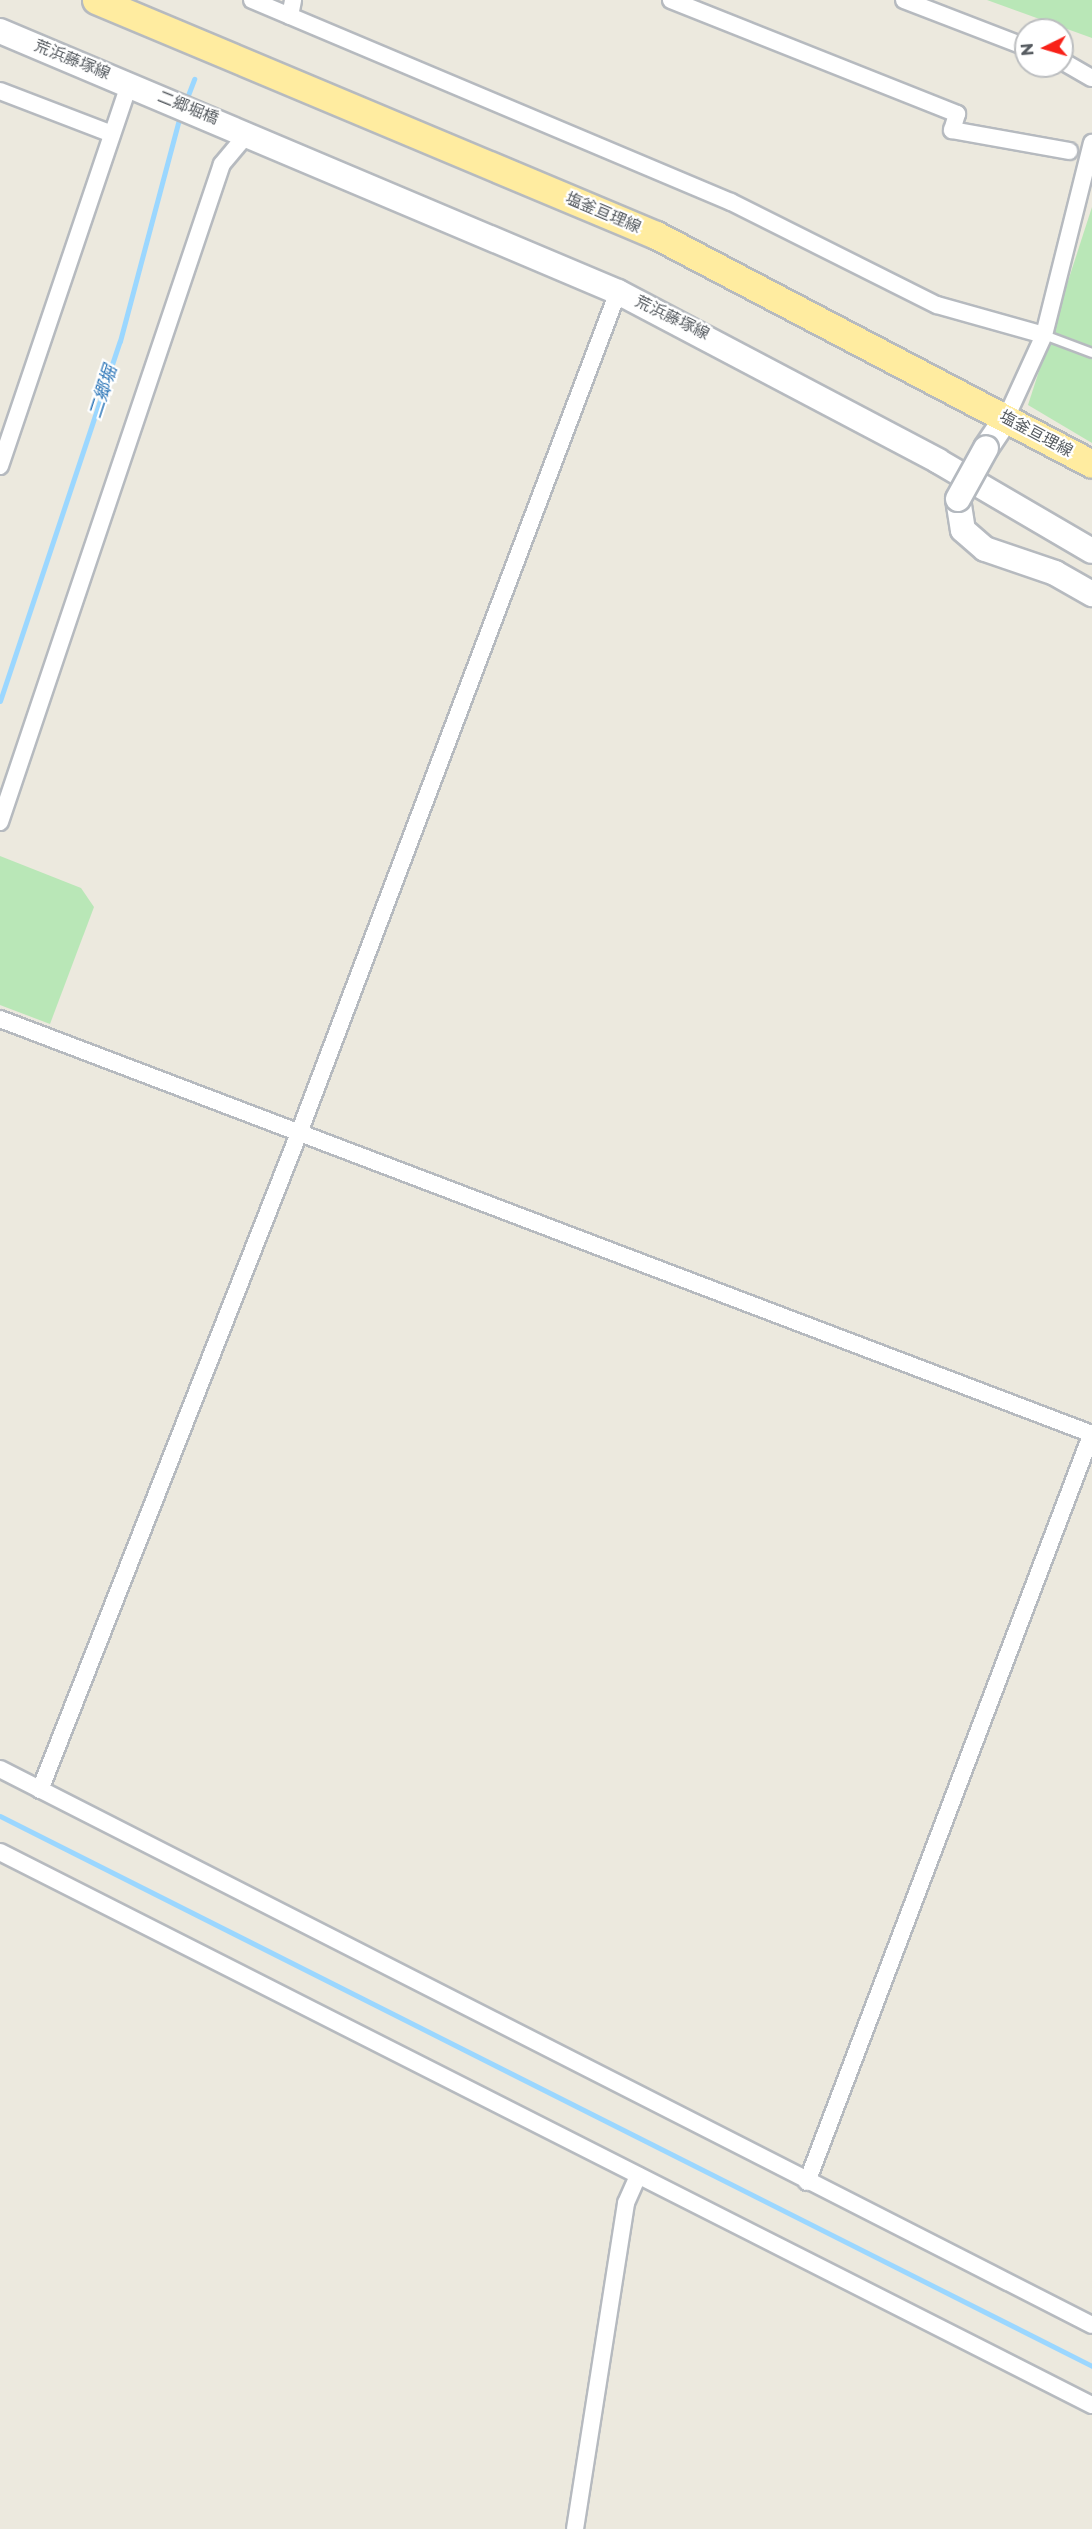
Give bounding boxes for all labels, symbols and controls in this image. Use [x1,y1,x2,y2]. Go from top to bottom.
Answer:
north arrow [1014,18,1074,78]
street label: 荒浜藤塚線 [31,36,113,84]
text: N [1018,42,1038,57]
street label: 二郷堀橋 [155,87,221,129]
street label: 塩釜亘理線 [562,189,644,237]
street label: 荒浜藤塚線 [632,292,712,344]
water label: 二郷堀 [84,363,122,421]
street label: 塩釜亘理線 [996,407,1076,461]

